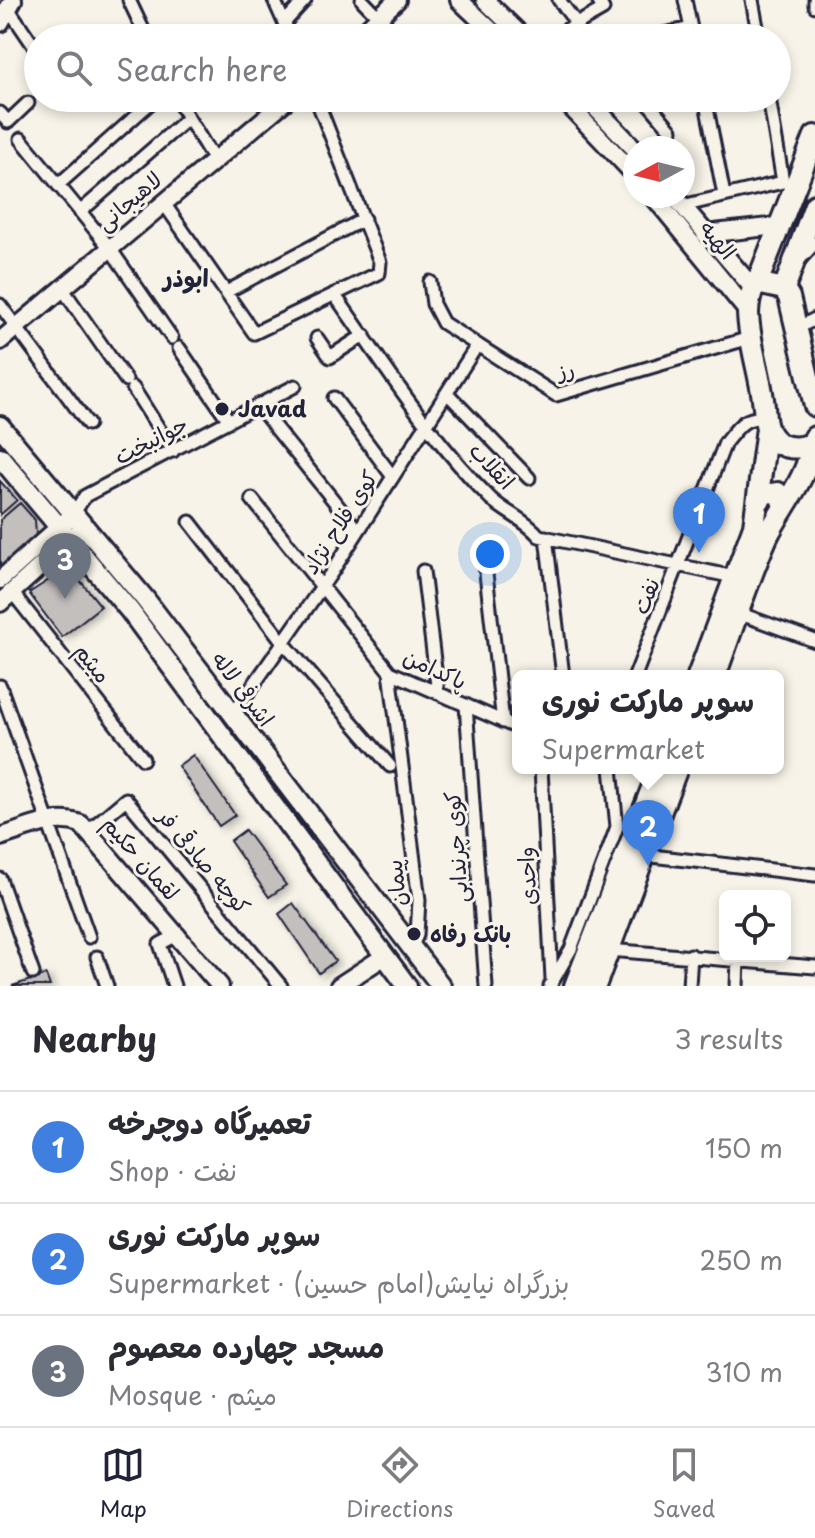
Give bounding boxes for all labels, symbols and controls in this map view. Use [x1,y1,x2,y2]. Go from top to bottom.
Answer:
search box [24,24,791,112]
icon: search [52,46,96,90]
text: Search here [116,46,288,91]
north arrow [623,136,695,208]
street label: لاهیجانی [88,162,168,237]
street label: الهیه [693,212,745,266]
district label: ابوذر [161,259,209,295]
street label: رز [552,351,577,387]
place label: Javad [238,391,307,424]
marker: Javad [213,400,231,418]
street label: جوانبخت [108,406,193,471]
street label: انقلاب [463,434,524,496]
street label: کوی فلاح نژاد [293,463,385,580]
pin: 1 [673,487,725,553]
pin: 3 [39,533,91,599]
your location [470,534,510,574]
street label: نفت [622,572,667,619]
street label: میثم [66,635,120,690]
street label: پاکدامن [398,639,473,697]
street label: اشرفی لاله [205,644,283,733]
popup [512,670,784,774]
text: سوپر مارکت نوری [542,677,754,722]
text: Supermarket [542,729,705,768]
street label: کوی چرندابی [434,790,475,904]
street label: کوچه صادقی فر [149,798,260,920]
pin: 2 [622,800,674,866]
street label: لقمان حکیم [94,807,188,908]
street label: واحدی [507,846,544,906]
street label: پیمان [376,858,413,908]
map controls [719,890,791,962]
button: locate [719,890,791,962]
place label: بانک رفاه [430,916,511,949]
marker: بانک رفاه [405,925,423,943]
text: Nearby [32,1012,157,1064]
text: 3 results [675,1019,783,1058]
text: تعمیرگاه دوچرخه [108,1099,311,1144]
text: 1 [52,1128,64,1167]
text: 150 m [705,1128,783,1167]
text: Shop · نفت [108,1151,237,1190]
text: سوپر مارکت نوری [108,1211,320,1256]
text: 2 [49,1240,67,1279]
text: 250 m [699,1240,783,1279]
text: Supermarket · بزرگراه نیایش(امام حسین) [108,1263,569,1302]
text: مسجد چهارده معصوم [108,1323,384,1368]
text: 3 [49,1352,67,1391]
text: 310 m [705,1352,783,1391]
text: Mosque · میثم [108,1375,277,1414]
tab: Map [100,1443,147,1524]
tab: Directions [346,1443,453,1524]
tab: Saved [653,1443,715,1524]

